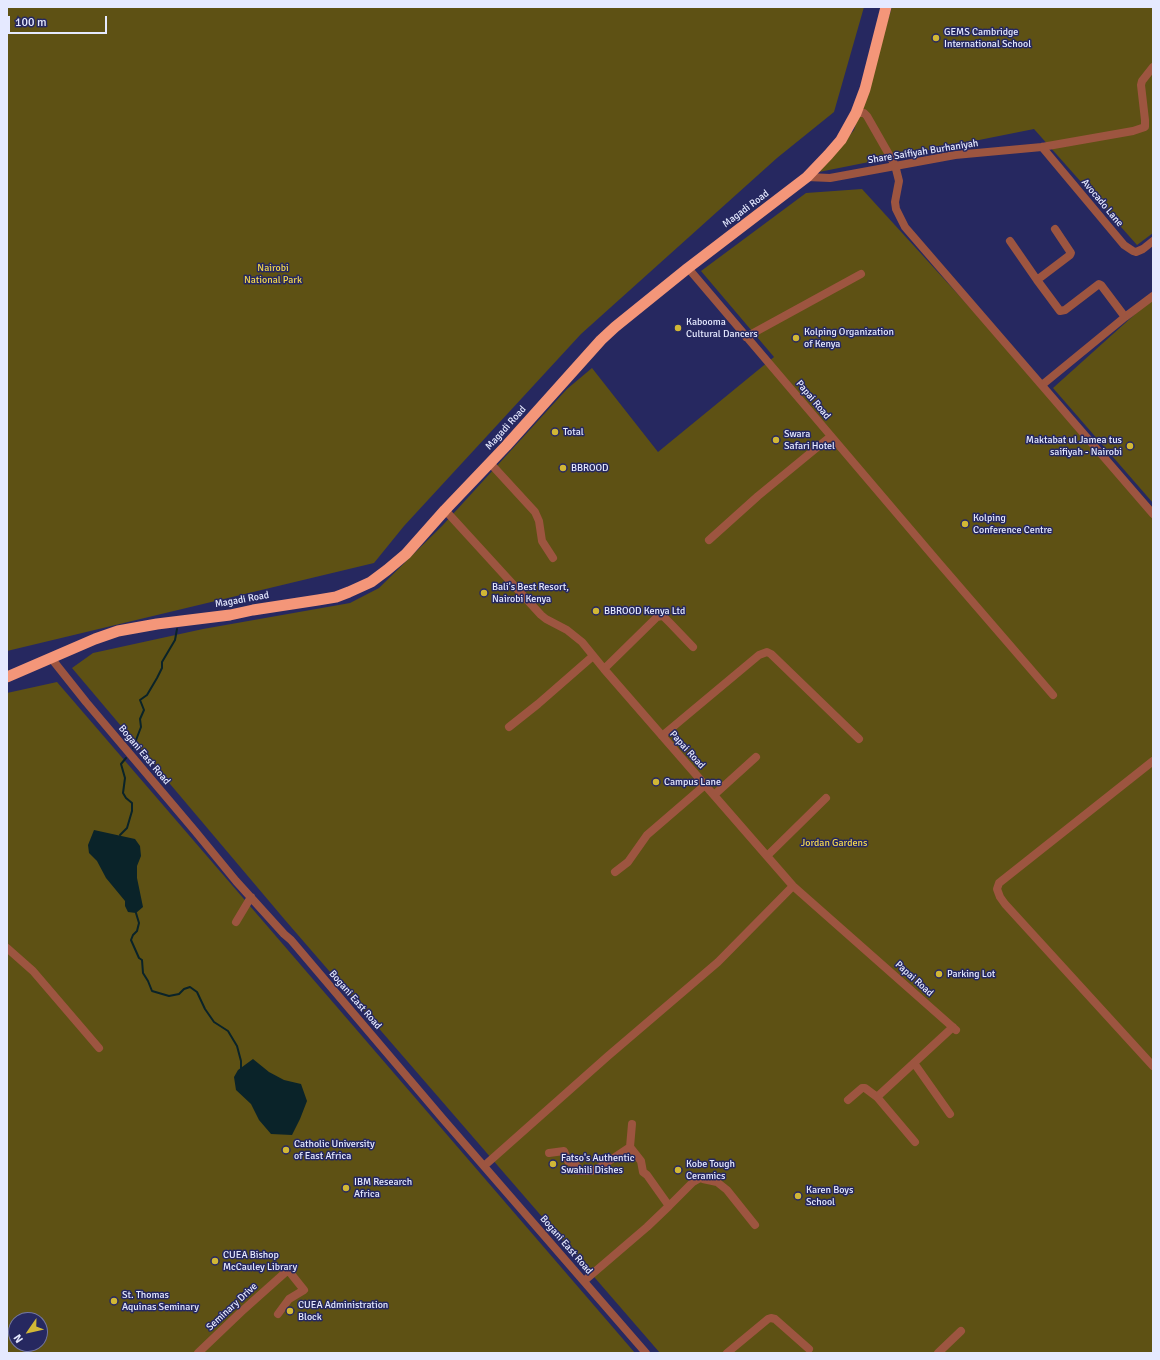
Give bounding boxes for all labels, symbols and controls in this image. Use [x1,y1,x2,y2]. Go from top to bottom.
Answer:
scale bar [10,8,109,34]
text: 100 m [15,15,47,30]
place label: GEMS Cambridge International School [944,26,1031,50]
marker: GEMS Cambridge International School [931,33,941,43]
street label: Share Saifiyah Burhaniyah [867,137,979,167]
street label: Avocado Lane [1079,177,1125,229]
street label: Magadi Road [720,188,772,230]
park label: Nairobi National Park [244,262,302,286]
place label: Kabooma Cultural Dancers [686,316,758,340]
marker: Kabooma Cultural Dancers [673,323,683,333]
place label: Kolping Organization of Kenya [804,326,894,350]
marker: Kolping Organization of Kenya [791,333,801,343]
street label: Papai Road [793,378,833,422]
street label: Magadi Road [483,404,529,452]
place label: Total [563,426,584,438]
marker: Total [550,427,560,437]
place label: Swara Safari Hotel [784,428,835,452]
place label: Maktabat ul Jamea tus saifiyah - Nairobi [1026,434,1122,458]
marker: Swara Safari Hotel [771,435,781,445]
marker: Maktabat ul Jamea tus saifiyah - Nairobi [1125,441,1135,451]
place label: BBROOD [571,462,609,474]
marker: BBROOD [558,463,568,473]
place label: Kolping Conference Centre [973,512,1052,536]
marker: Kolping Conference Centre [960,519,970,529]
place label: Bali's Best Resort, Nairobi Kenya [492,581,569,604]
marker: Bali's Best Resort, Nairobi Kenya [479,588,489,598]
street label: Magadi Road [214,589,270,611]
place label: BBROOD Kenya Ltd [604,605,685,617]
marker: BBROOD Kenya Ltd [591,606,601,616]
street label: Bogani East Road [116,723,172,787]
street label: Papai Road [667,728,707,772]
place label: Campus Lane [664,776,721,788]
marker: Campus Lane [651,777,661,787]
park label: Jordan Gardens [801,837,867,849]
street label: Papai Road [892,959,936,999]
street label: Bogani East Road [326,968,384,1032]
place label: Parking Lot [947,968,995,980]
marker: Parking Lot [934,969,944,979]
place label: Catholic University of East Africa [294,1138,375,1162]
marker: Catholic University of East Africa [281,1145,291,1155]
place label: Fatso's Authentic Swahili Dishes [561,1152,634,1176]
place label: Kobe Tough Ceramics [686,1158,735,1182]
marker: Fatso's Authentic Swahili Dishes [548,1159,558,1169]
marker: Kobe Tough Ceramics [673,1165,683,1175]
place label: IBM Research Africa [354,1176,412,1200]
marker: IBM Research Africa [341,1183,351,1193]
place label: Karen Boys School [806,1184,853,1208]
marker: Karen Boys School [793,1191,803,1201]
street label: Bogani East Road [537,1213,595,1277]
place label: CUEA Bishop McCauley Library [223,1249,297,1272]
marker: CUEA Bishop McCauley Library [210,1256,220,1266]
street label: Seminary Drive [204,1280,260,1334]
place label: St. Thomas Aquinas Seminary [122,1289,199,1312]
marker: St. Thomas Aquinas Seminary [109,1296,119,1306]
place label: CUEA Administration Block [298,1299,388,1322]
marker: CUEA Administration Block [285,1306,295,1316]
north arrow [8,1312,48,1352]
text: N [11,1332,26,1345]

